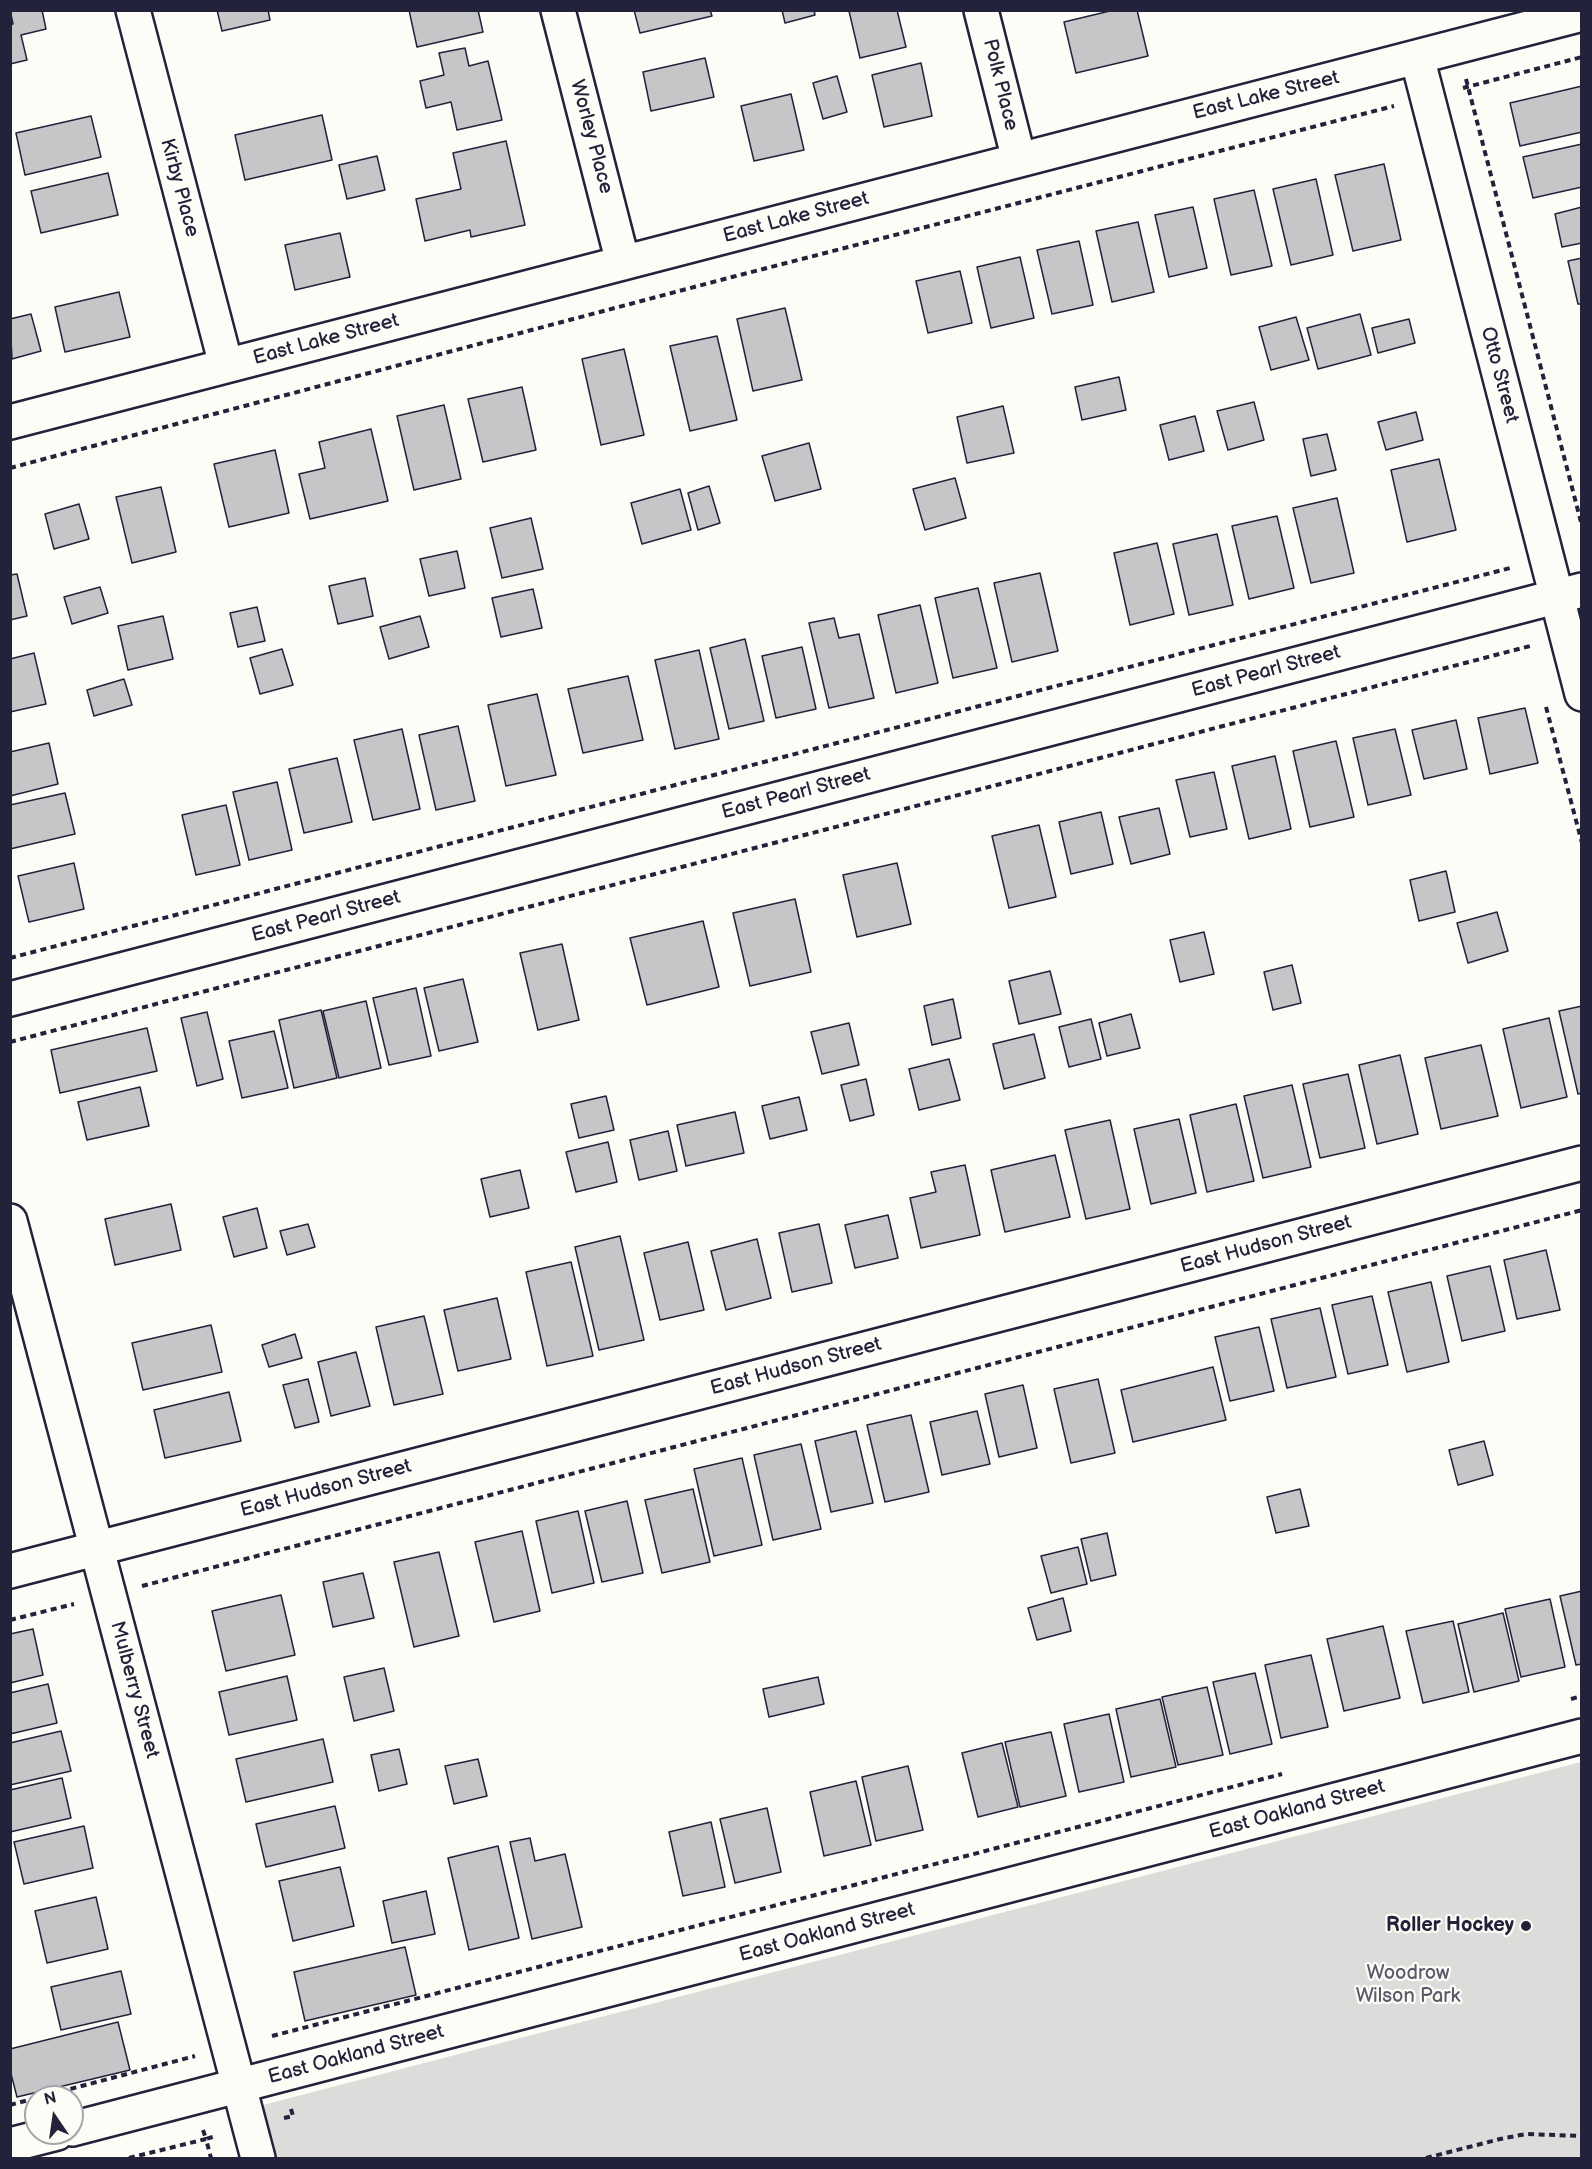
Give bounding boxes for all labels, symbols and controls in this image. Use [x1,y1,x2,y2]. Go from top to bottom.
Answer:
street label: Polk Place [977,37,1023,133]
street label: East Lake Street [1190,66,1342,126]
street label: Worley Place [564,77,618,197]
street label: Kirby Place [154,136,204,240]
street label: East Lake Street [721,187,871,249]
street label: East Lake Street [251,309,401,371]
street label: Otto Street [1475,324,1523,426]
street label: East Pearl Street [1189,641,1343,703]
street label: East Pearl Street [719,763,873,825]
street label: East Pearl Street [249,886,403,948]
street label: East Hudson Street [1178,1211,1354,1279]
street label: East Hudson Street [708,1333,884,1401]
street label: East Hudson Street [238,1455,414,1523]
street label: Mulberry Street [104,1619,164,1761]
street label: East Oakland Street [1207,1775,1387,1845]
street label: East Oakland Street [737,1898,917,1968]
place label: Roller Hockey [1386,1914,1514,1938]
marker: Roller Hockey [1519,1919,1533,1933]
park label: Woodrow Wilson Park [1356,1962,1460,2009]
street label: East Oakland Street [266,2020,446,2090]
north arrow [24,2085,84,2145]
text: N [42,2088,58,2110]

